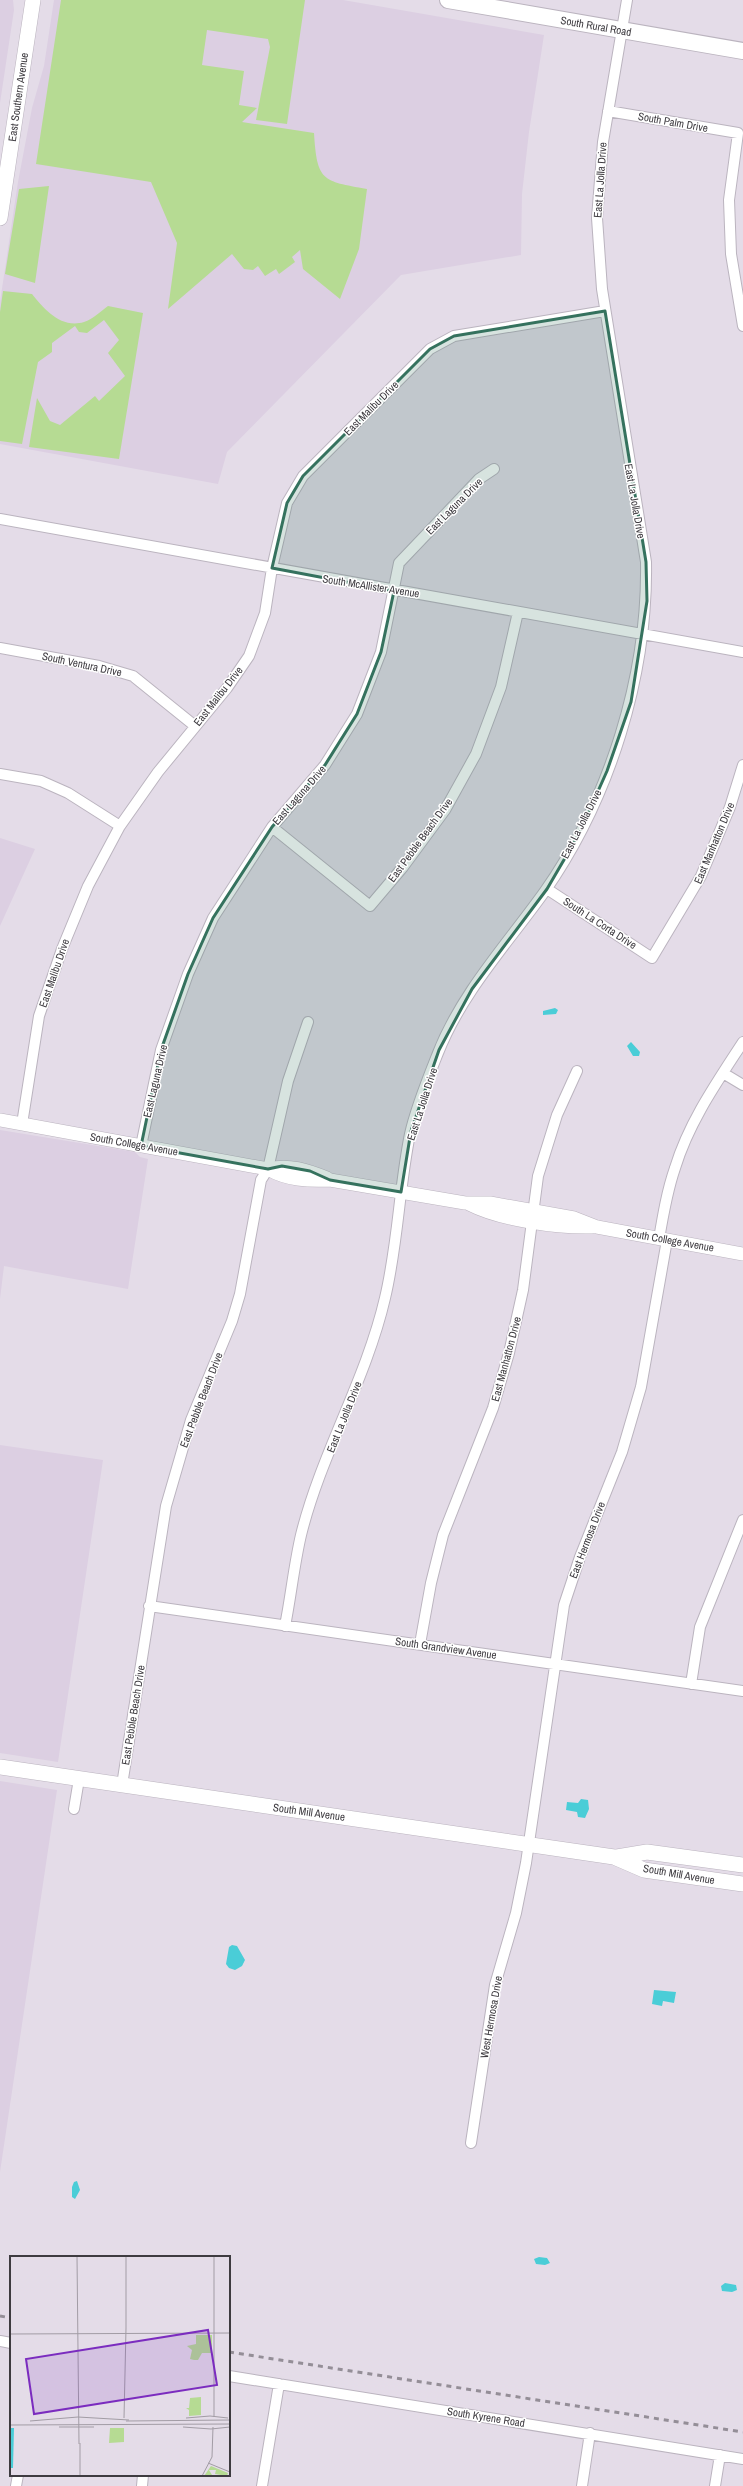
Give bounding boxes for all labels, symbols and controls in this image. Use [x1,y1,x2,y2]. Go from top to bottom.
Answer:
street label: South Rural Road [559,13,633,39]
street label: East Southern Avenue [5,52,31,142]
street label: South Palm Drive [637,109,709,135]
street label: East La Jolla Drive [590,142,610,218]
street label: East Malibu Drive [341,378,401,438]
street label: East La Jolla Drive [622,463,648,539]
street label: East Laguna Drive [423,475,485,537]
street label: South McAllister Avenue [321,571,421,601]
street label: South Ventura Drive [41,649,123,679]
street label: East Malibu Drive [190,663,246,729]
street label: East Laguna Drive [269,762,329,828]
street label: East La Jolla Drive [558,787,604,861]
street label: East Pebble Beach Drive [385,795,455,885]
street label: East Manhatton Drive [691,800,737,886]
street label: South La Corta Drive [561,894,639,952]
street label: East Malibu Drive [36,937,72,1009]
street label: East Laguna Drive [140,1043,170,1119]
street label: East La Jolla Drive [404,1066,440,1142]
street label: South College Avenue [89,1129,179,1159]
street label: South College Avenue [625,1225,715,1255]
street label: East Manhatton Drive [488,1315,524,1403]
street label: East Pebble Beach Drive [176,1350,226,1450]
street label: East La Jolla Drive [323,1379,365,1455]
street label: East Hermosa Drive [566,1500,608,1580]
street label: South Grandview Avenue [394,1634,498,1662]
street label: East Pebble Beach Drive [118,1664,148,1766]
street label: South Mill Avenue [272,1800,346,1824]
street label: South Mill Avenue [642,1861,716,1887]
street label: West Hermosa Drive [477,1975,505,2059]
inset map [10,2256,230,2476]
street label: South Kyrene Road [446,2404,526,2430]

